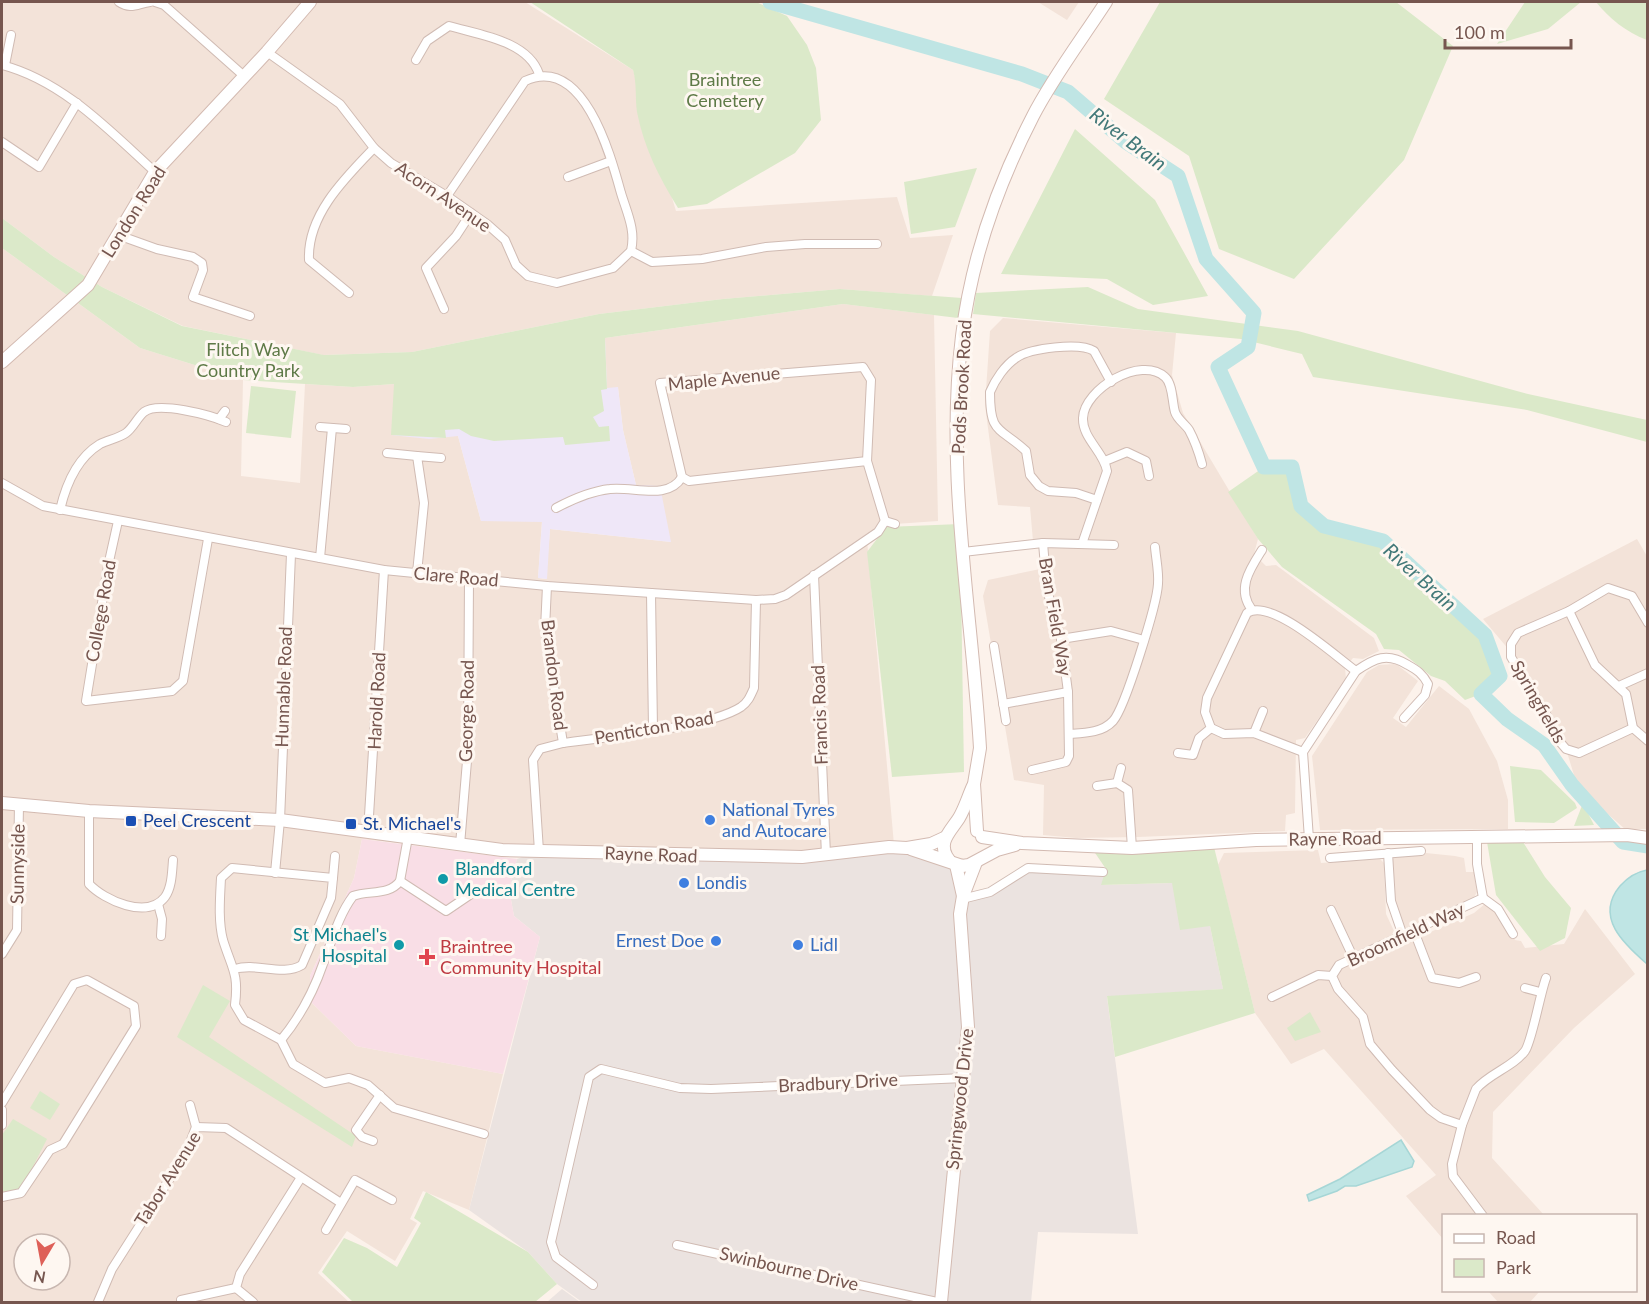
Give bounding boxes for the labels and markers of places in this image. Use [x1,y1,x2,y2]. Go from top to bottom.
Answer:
place label: National Tyres and Autocare [722,798,835,841]
place label: Peel Crescent [143,809,252,831]
place label: St. Michael's [363,812,461,834]
marker: National Tyres and Autocare [703,813,717,827]
marker: Peel Crescent [124,814,138,828]
marker: St. Michael's [344,817,358,831]
place label: Blandford Medical Centre [455,857,575,900]
place label: Londis [696,871,747,893]
marker: Blandford Medical Centre [436,872,450,886]
marker: Londis [677,876,691,890]
place label: St Michael's Hospital [293,923,387,966]
place label: Ernest Doe [616,929,704,951]
place label: Lidl [810,933,838,955]
marker: Ernest Doe [709,934,723,948]
place label: Braintree Community Hospital [440,935,601,978]
marker: St Michael's Hospital [392,938,406,952]
marker: Lidl [791,938,805,952]
marker: Braintree Community Hospital [418,948,436,966]

